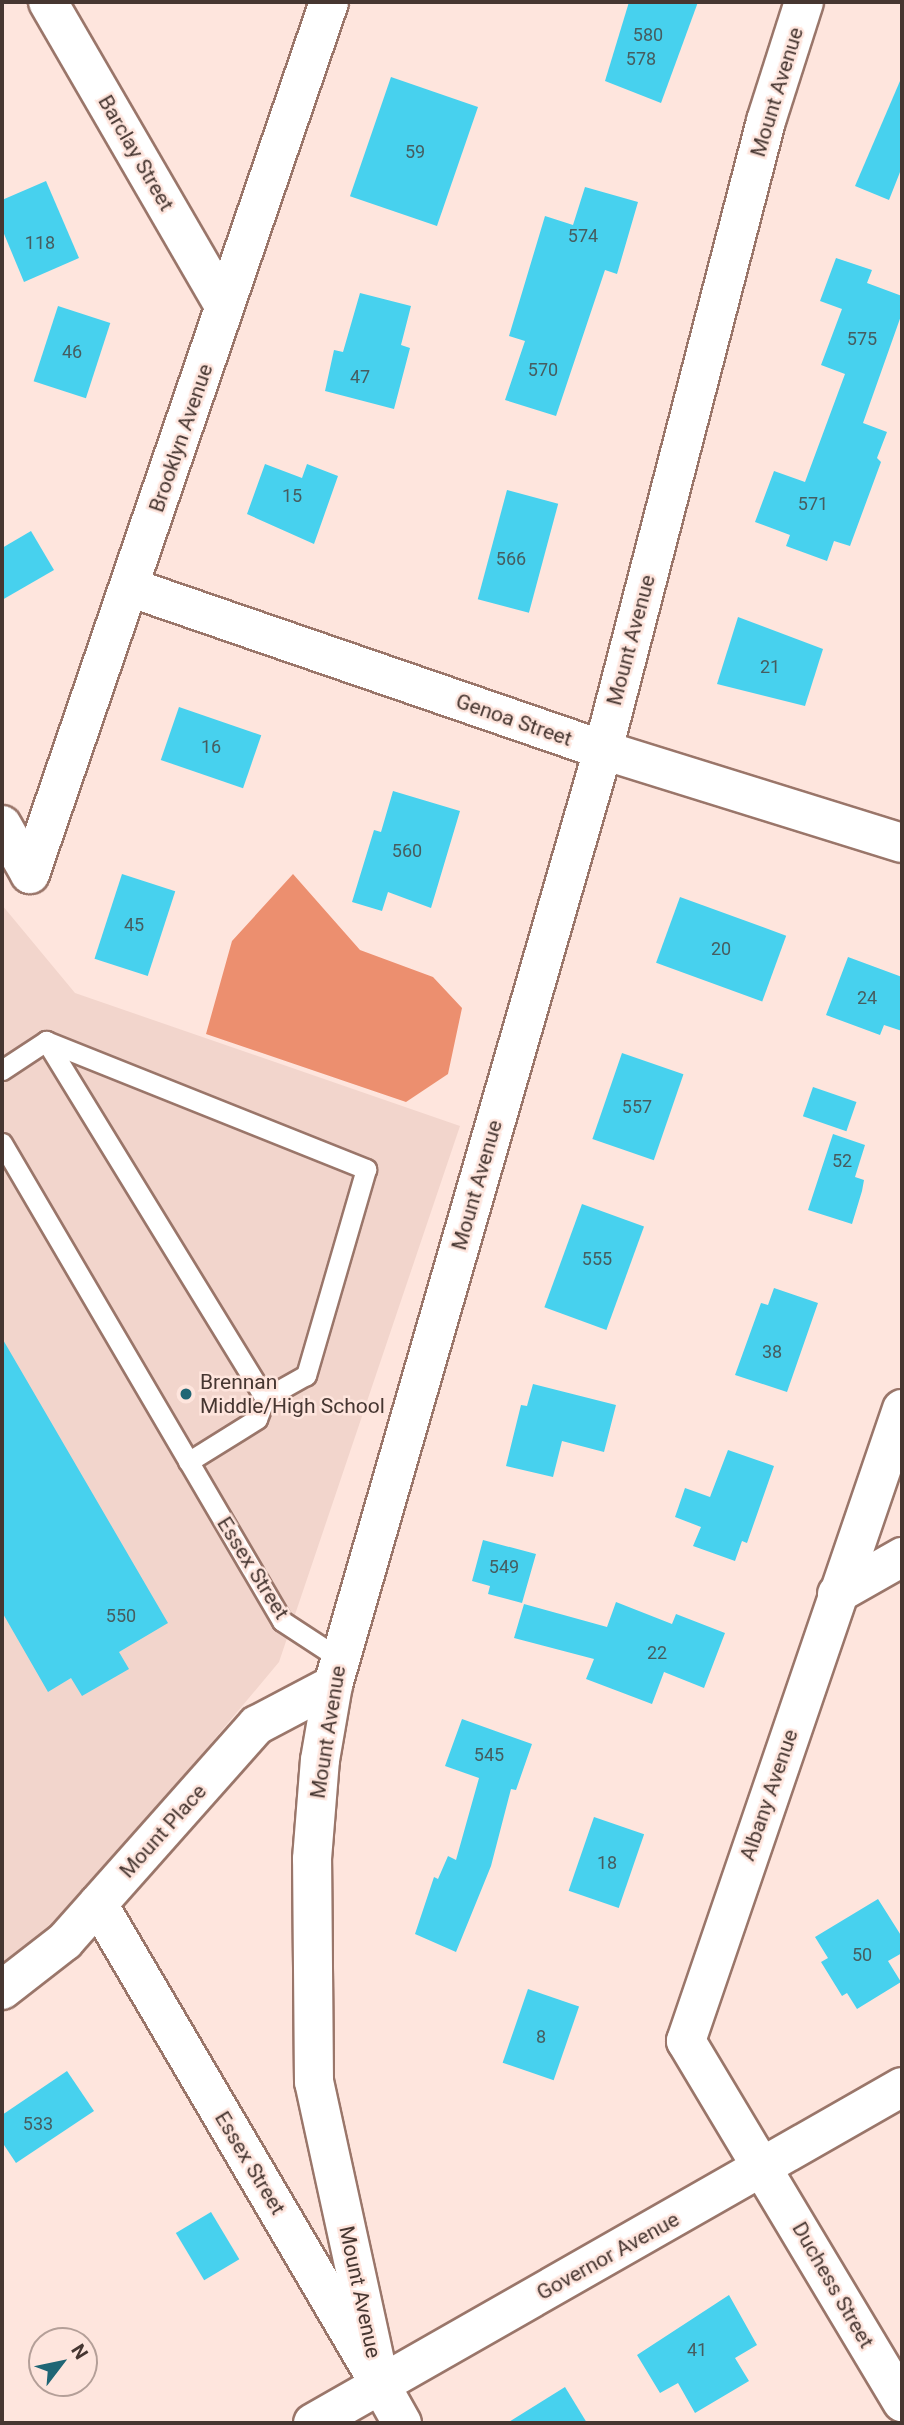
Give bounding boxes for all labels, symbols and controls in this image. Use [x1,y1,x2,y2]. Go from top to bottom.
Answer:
house number: 580 [633,24,663,46]
street label: Mount Avenue [745,24,809,160]
house number: 578 [626,48,656,70]
street label: Barclay Street [93,91,179,215]
house number: 59 [405,141,425,163]
house number: 574 [568,225,598,247]
house number: 118 [25,232,55,254]
house number: 575 [847,328,877,350]
house number: 46 [62,341,82,363]
house number: 570 [528,359,558,381]
street label: Brooklyn Avenue [144,361,218,515]
house number: 47 [350,366,370,388]
house number: 15 [282,485,302,507]
house number: 571 [798,493,828,515]
house number: 566 [496,548,526,570]
street label: Mount Avenue [601,572,661,708]
house number: 21 [760,656,780,678]
street label: Genoa Street [453,688,575,752]
house number: 16 [201,736,221,758]
house number: 560 [392,840,422,862]
house number: 45 [124,914,144,936]
house number: 20 [711,938,731,960]
house number: 24 [857,987,877,1009]
house number: 557 [622,1096,652,1118]
street label: Mount Avenue [446,1117,508,1253]
house number: 52 [832,1150,852,1172]
house number: 555 [582,1248,612,1270]
house number: 38 [762,1341,782,1363]
place label: Brennan Middle/High School [200,1369,385,1419]
marker: Brennan Middle/High School [178,1386,194,1402]
street label: Essex Street [212,1512,294,1624]
house number: 549 [489,1556,519,1578]
house number: 550 [106,1605,136,1627]
house number: 22 [647,1642,667,1664]
street label: Mount Avenue [305,1664,351,1800]
street label: Albany Avenue [735,1726,803,1864]
house number: 545 [474,1744,504,1766]
street label: Mount Place [114,1779,212,1883]
house number: 18 [597,1852,617,1874]
house number: 50 [852,1944,872,1966]
house number: 8 [536,2026,546,2048]
street label: Essex Street [209,2107,291,2219]
house number: 533 [23,2113,53,2135]
street label: Governor Avenue [532,2206,684,2306]
street label: Duchess Street [787,2217,879,2353]
street label: Mount Avenue [334,2224,386,2360]
north arrow [28,2327,98,2397]
house number: 41 [687,2339,707,2361]
text: N [66,2340,93,2363]

